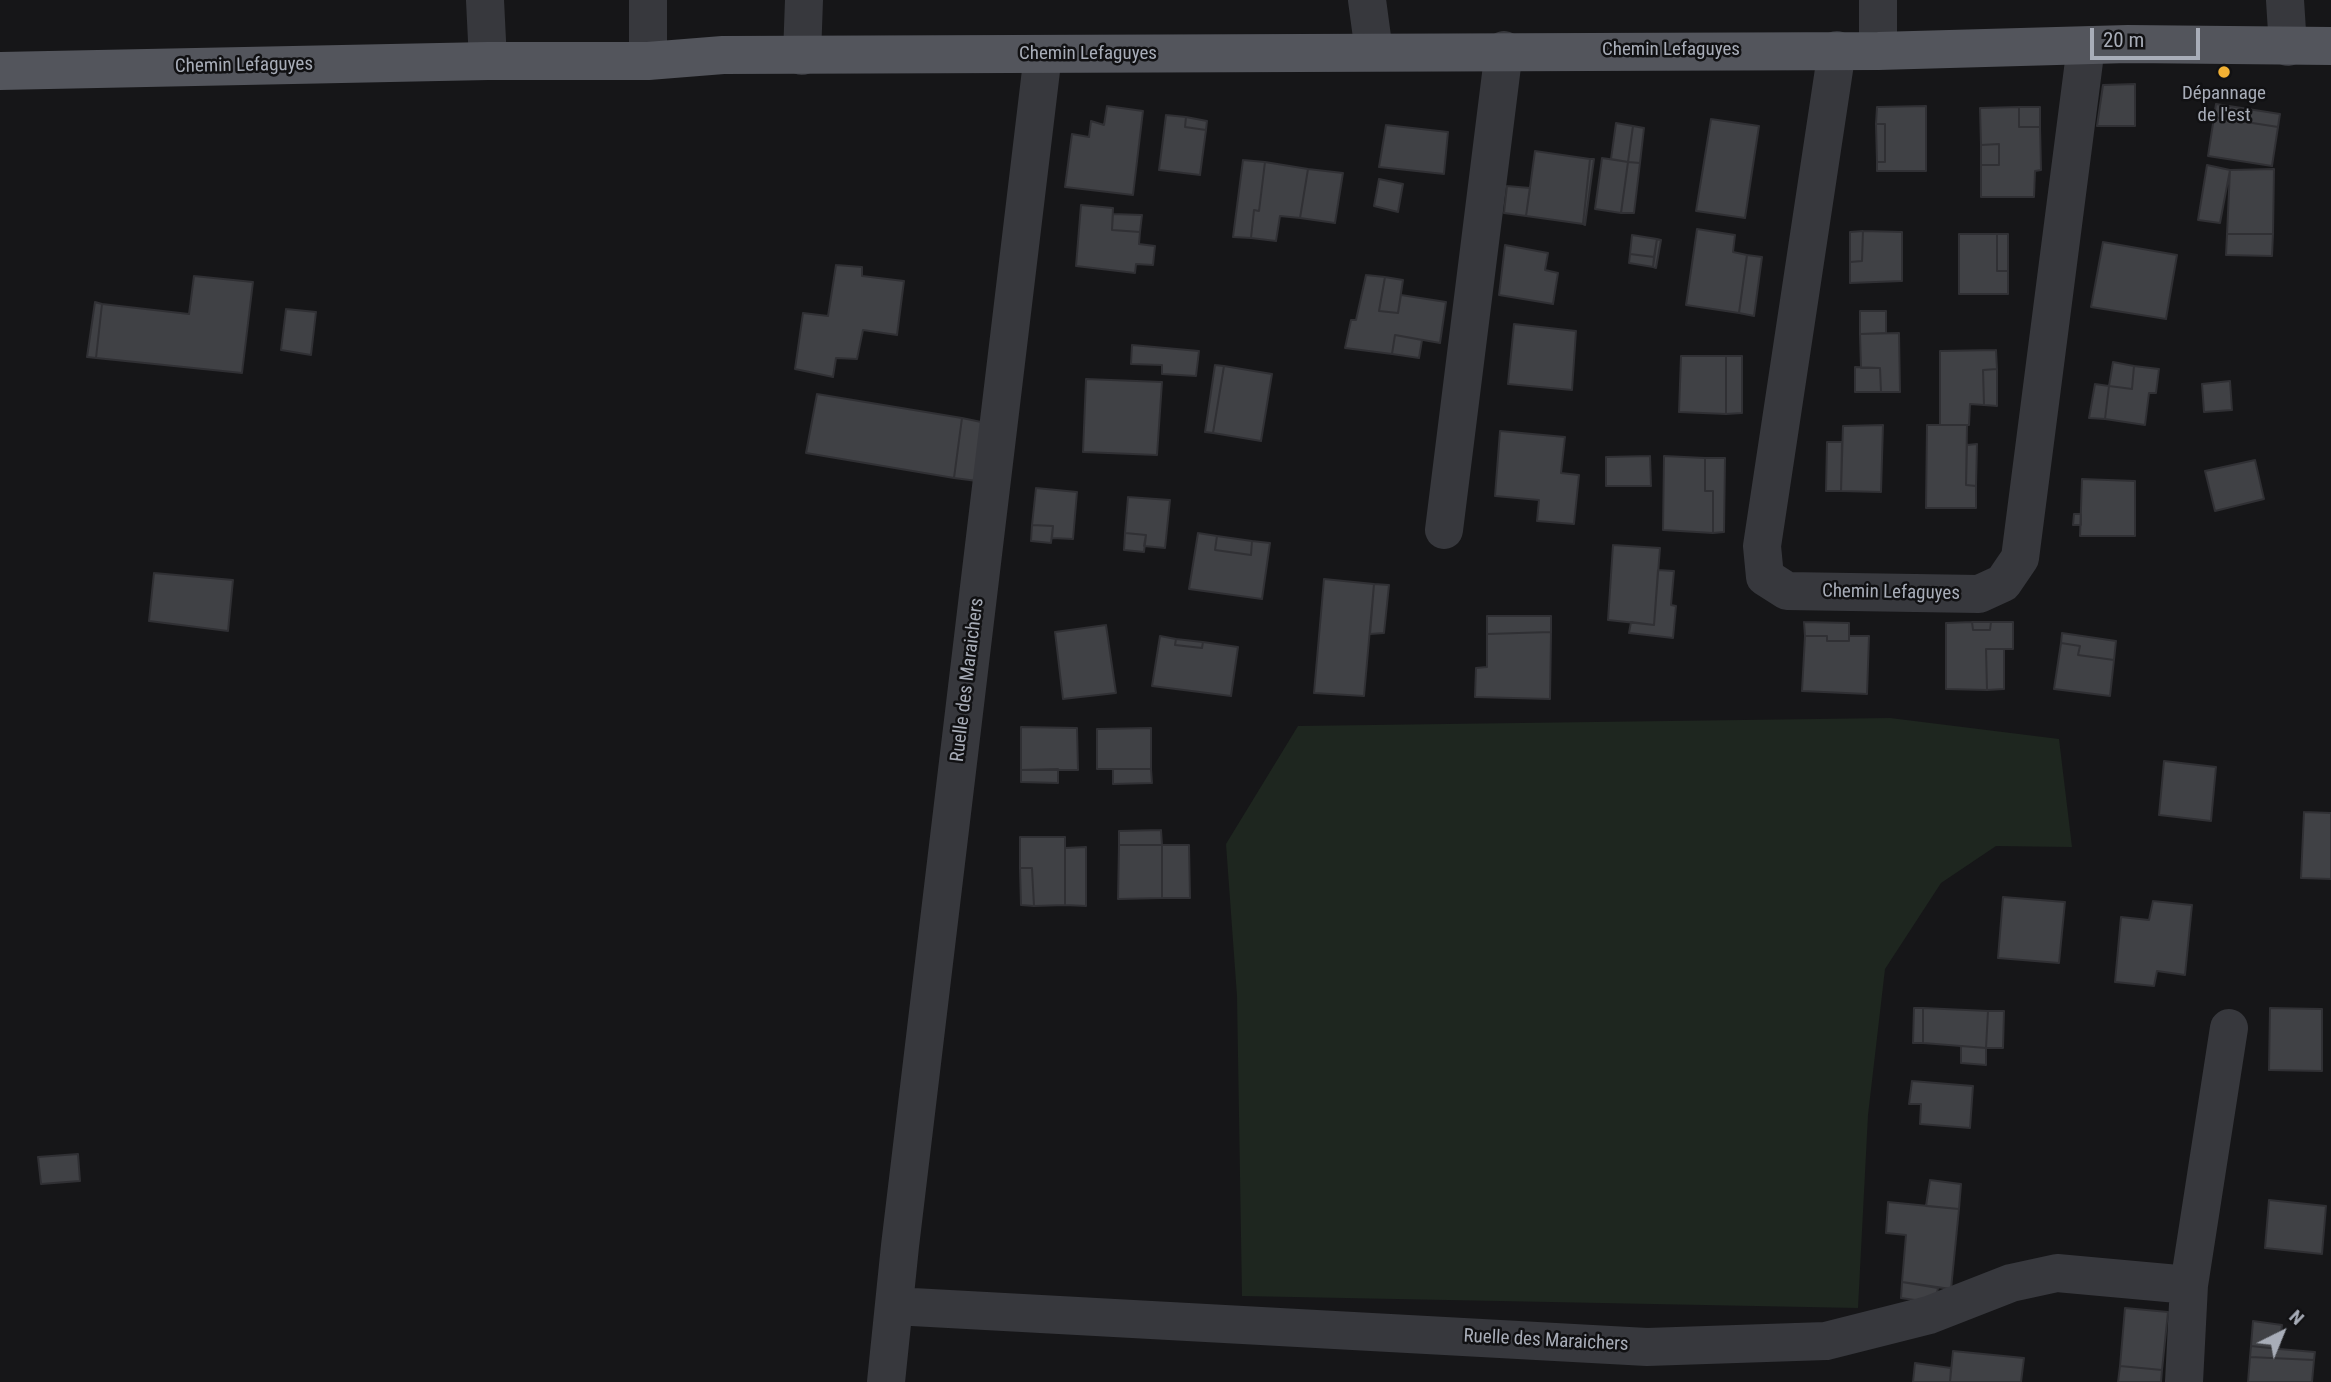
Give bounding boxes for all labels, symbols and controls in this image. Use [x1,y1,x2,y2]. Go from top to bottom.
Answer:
scale bar [2093,14,2203,58]
text: 20 m [2103,28,2144,52]
street label: Chemin Lefaguyes [1602,39,1740,61]
street label: Chemin Lefaguyes [1019,43,1157,65]
street label: Chemin Lefaguyes [175,53,313,79]
marker: Dépannage de l'est [2216,64,2232,80]
place label: Dépannage de l'est [2182,83,2266,127]
street label: Chemin Lefaguyes [1822,580,1960,606]
street label: Ruelle des Maraichers [947,597,989,763]
north arrow [2247,1298,2317,1368]
text: N [2285,1305,2309,1330]
street label: Ruelle des Maraichers [1463,1325,1629,1357]

